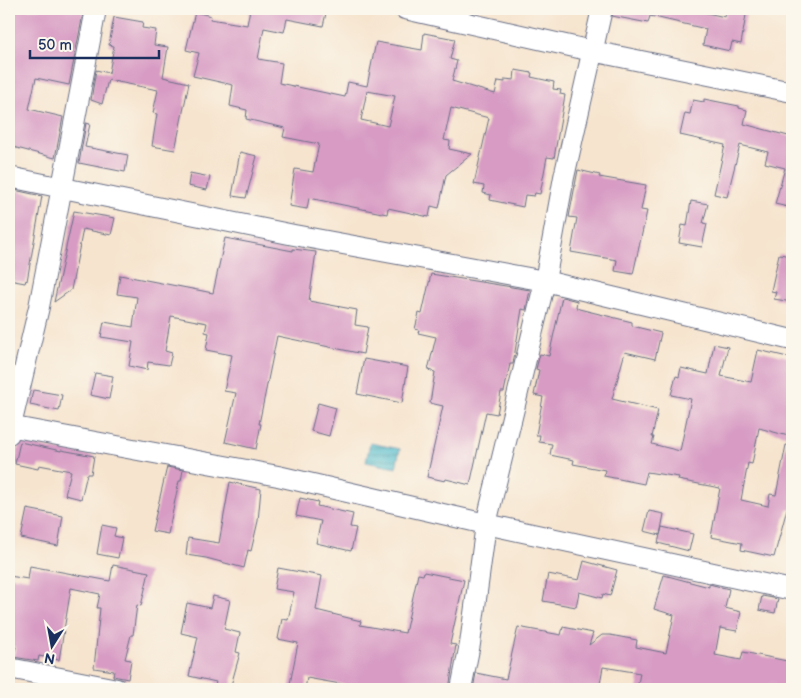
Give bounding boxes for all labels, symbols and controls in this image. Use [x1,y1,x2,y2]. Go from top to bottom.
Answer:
scale bar [30,28,159,60]
text: 50 m [38,36,72,55]
north arrow [28,620,78,670]
text: N [43,649,56,668]

